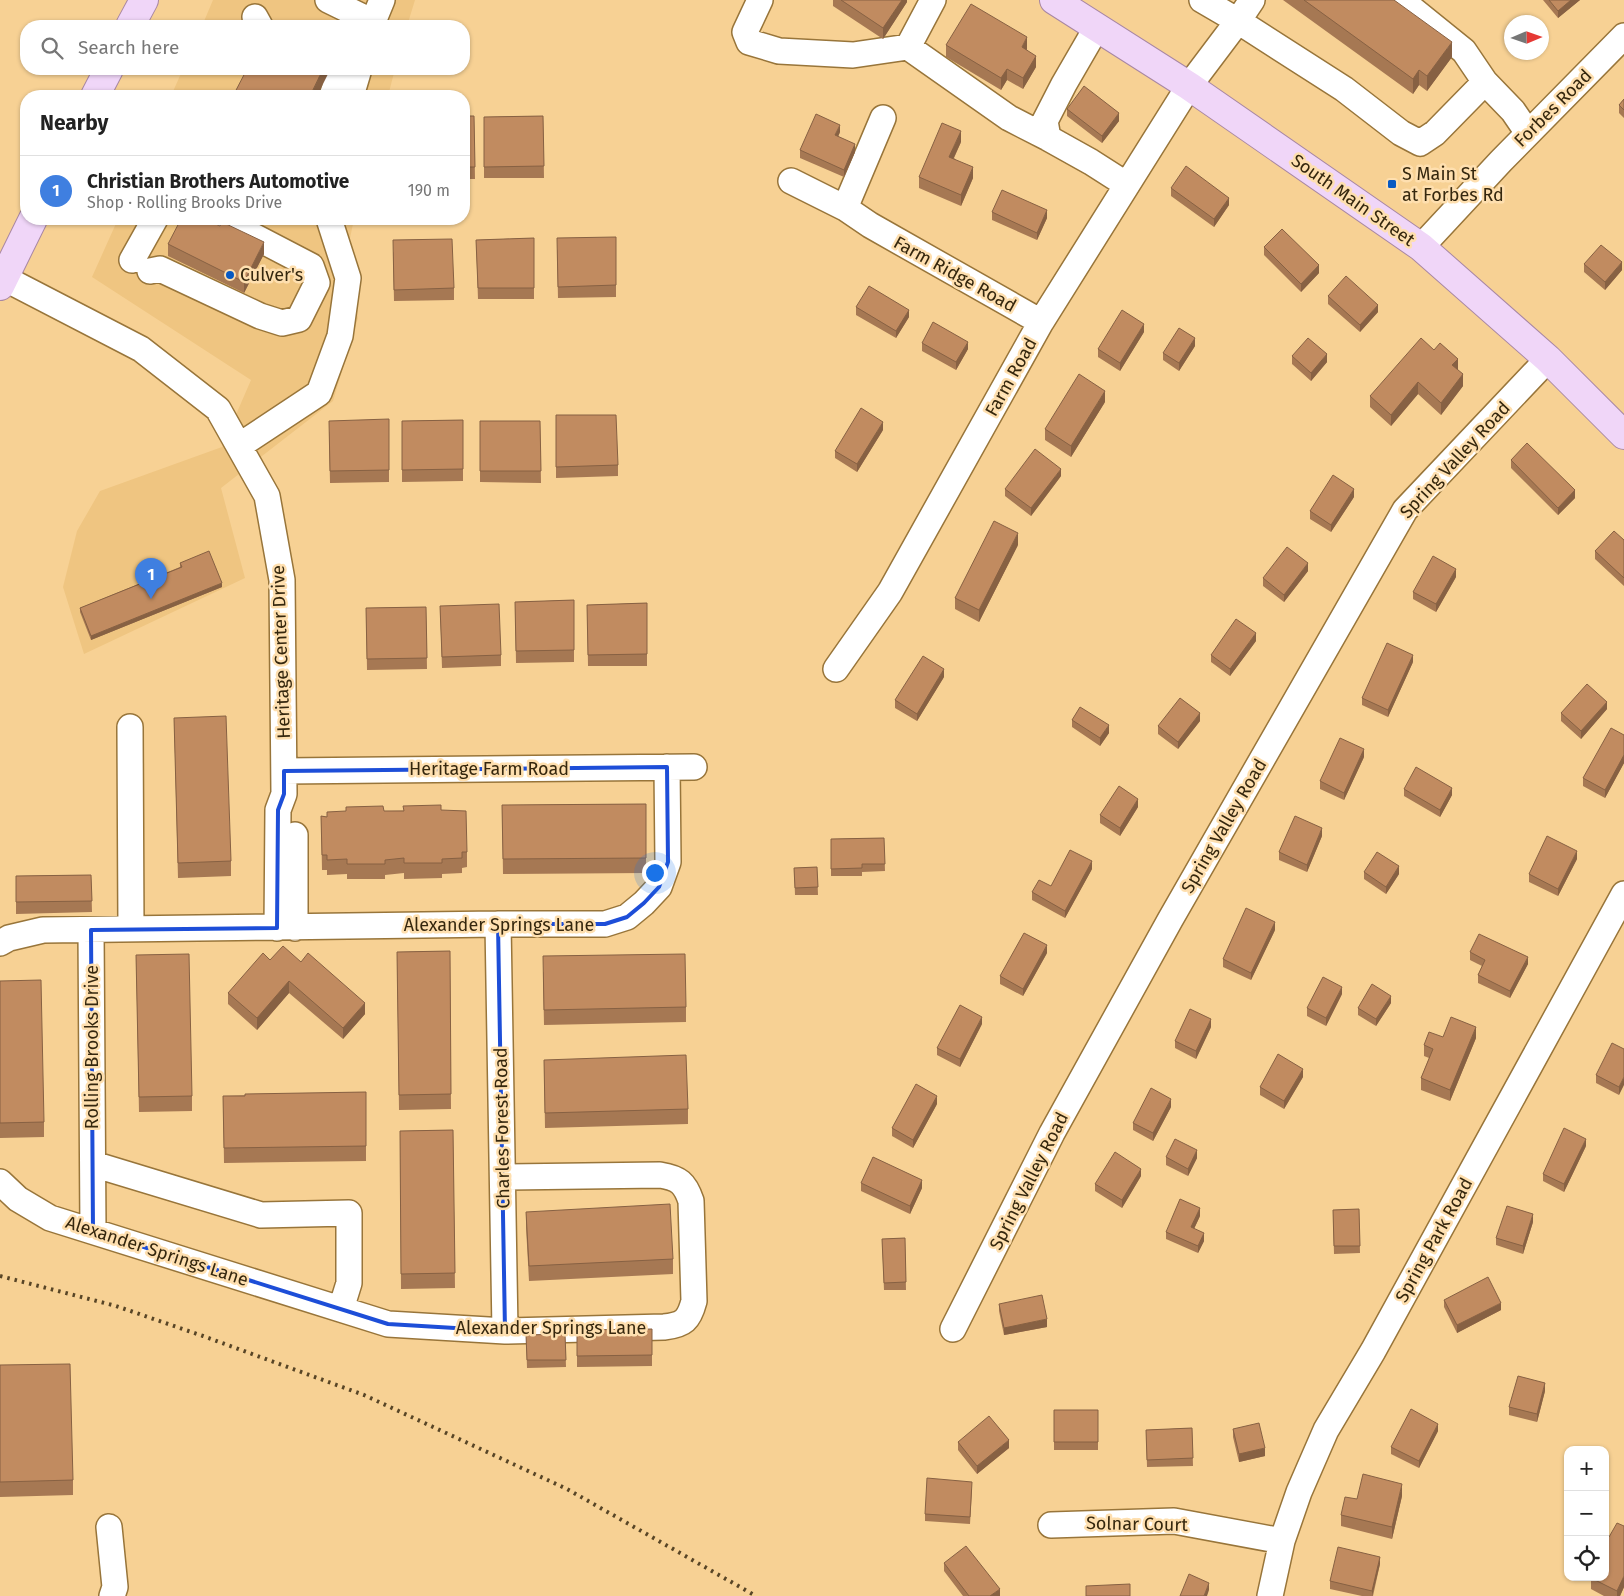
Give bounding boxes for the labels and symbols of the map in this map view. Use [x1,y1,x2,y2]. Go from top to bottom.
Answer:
north arrow [1504,15,1549,60]
street label: Forbes Road [1510,65,1596,151]
street label: South Main Street [1287,149,1419,251]
place label: S Main St at Forbes Rd [1402,163,1504,206]
marker: S Main St at Forbes Rd [1386,178,1398,190]
street label: Farm Ridge Road [890,231,1020,317]
place label: Culver's [240,264,303,286]
marker: Culver's [224,269,236,281]
street label: Farm Road [980,334,1042,420]
street label: Spring Valley Road [1395,397,1515,523]
pin: 1 [135,558,167,599]
street label: Heritage Center Drive [267,565,295,739]
street label: Spring Valley Road [1177,755,1271,897]
street label: Heritage Farm Road [409,758,569,780]
your location [642,860,668,886]
street label: Alexander Springs Lane [404,914,594,936]
street label: Rolling Brooks Drive [81,965,103,1129]
street label: Charles Forest Road [490,1047,514,1209]
street label: Spring Valley Road [985,1109,1073,1253]
street label: Spring Park Road [1391,1174,1477,1306]
street label: Alexander Springs Lane [63,1211,251,1291]
street label: Alexander Springs Lane [456,1317,646,1339]
street label: Solnar Court [1086,1512,1189,1536]

